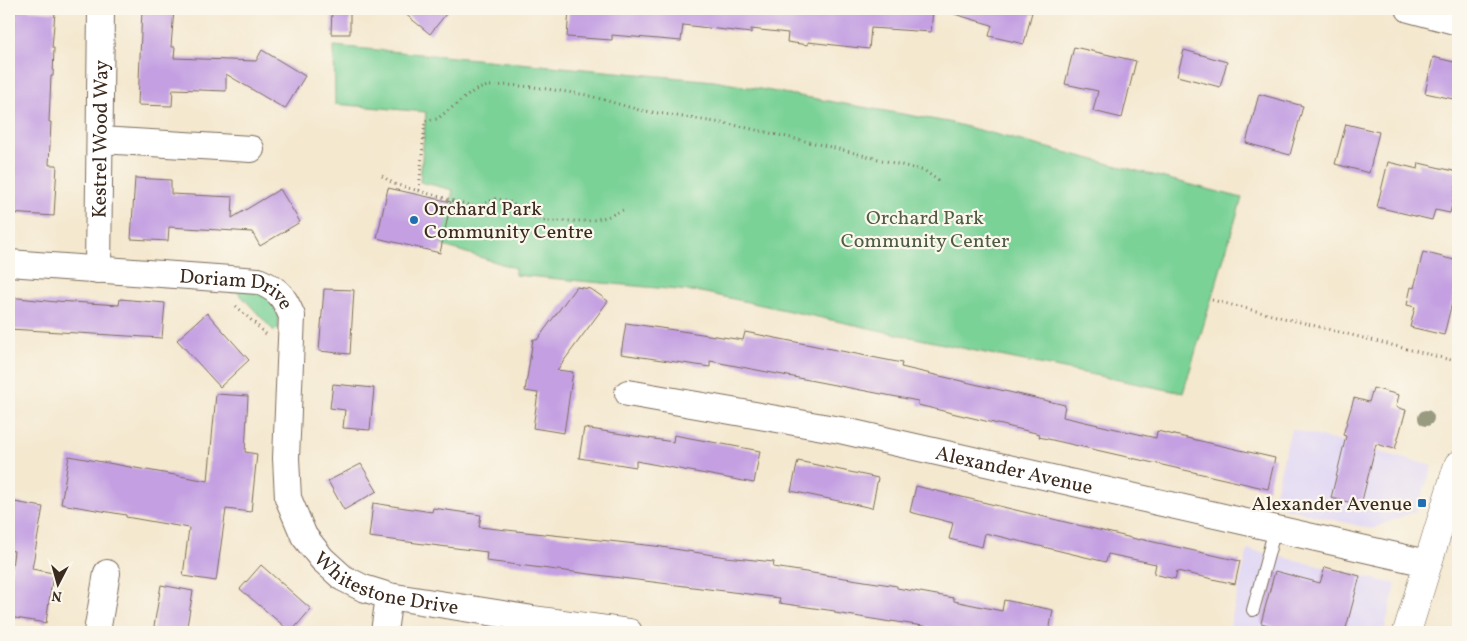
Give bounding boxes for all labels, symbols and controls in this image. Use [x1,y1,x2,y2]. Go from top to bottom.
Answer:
street label: Kestrel Wood Way [87,59,116,218]
place label: Orchard Park Community Centre [424,196,593,247]
park label: Orchard Park Community Center [841,205,1009,256]
marker: Orchard Park Community Centre [408,214,420,226]
street label: Doriam Drive [178,263,299,315]
street label: Alexander Avenue [933,440,1095,503]
place label: Alexander Avenue [1252,491,1412,519]
marker: Alexander Avenue [1416,497,1428,509]
street label: Whitestone Drive [307,546,460,623]
north arrow [32,558,82,608]
text: N [51,585,63,605]

